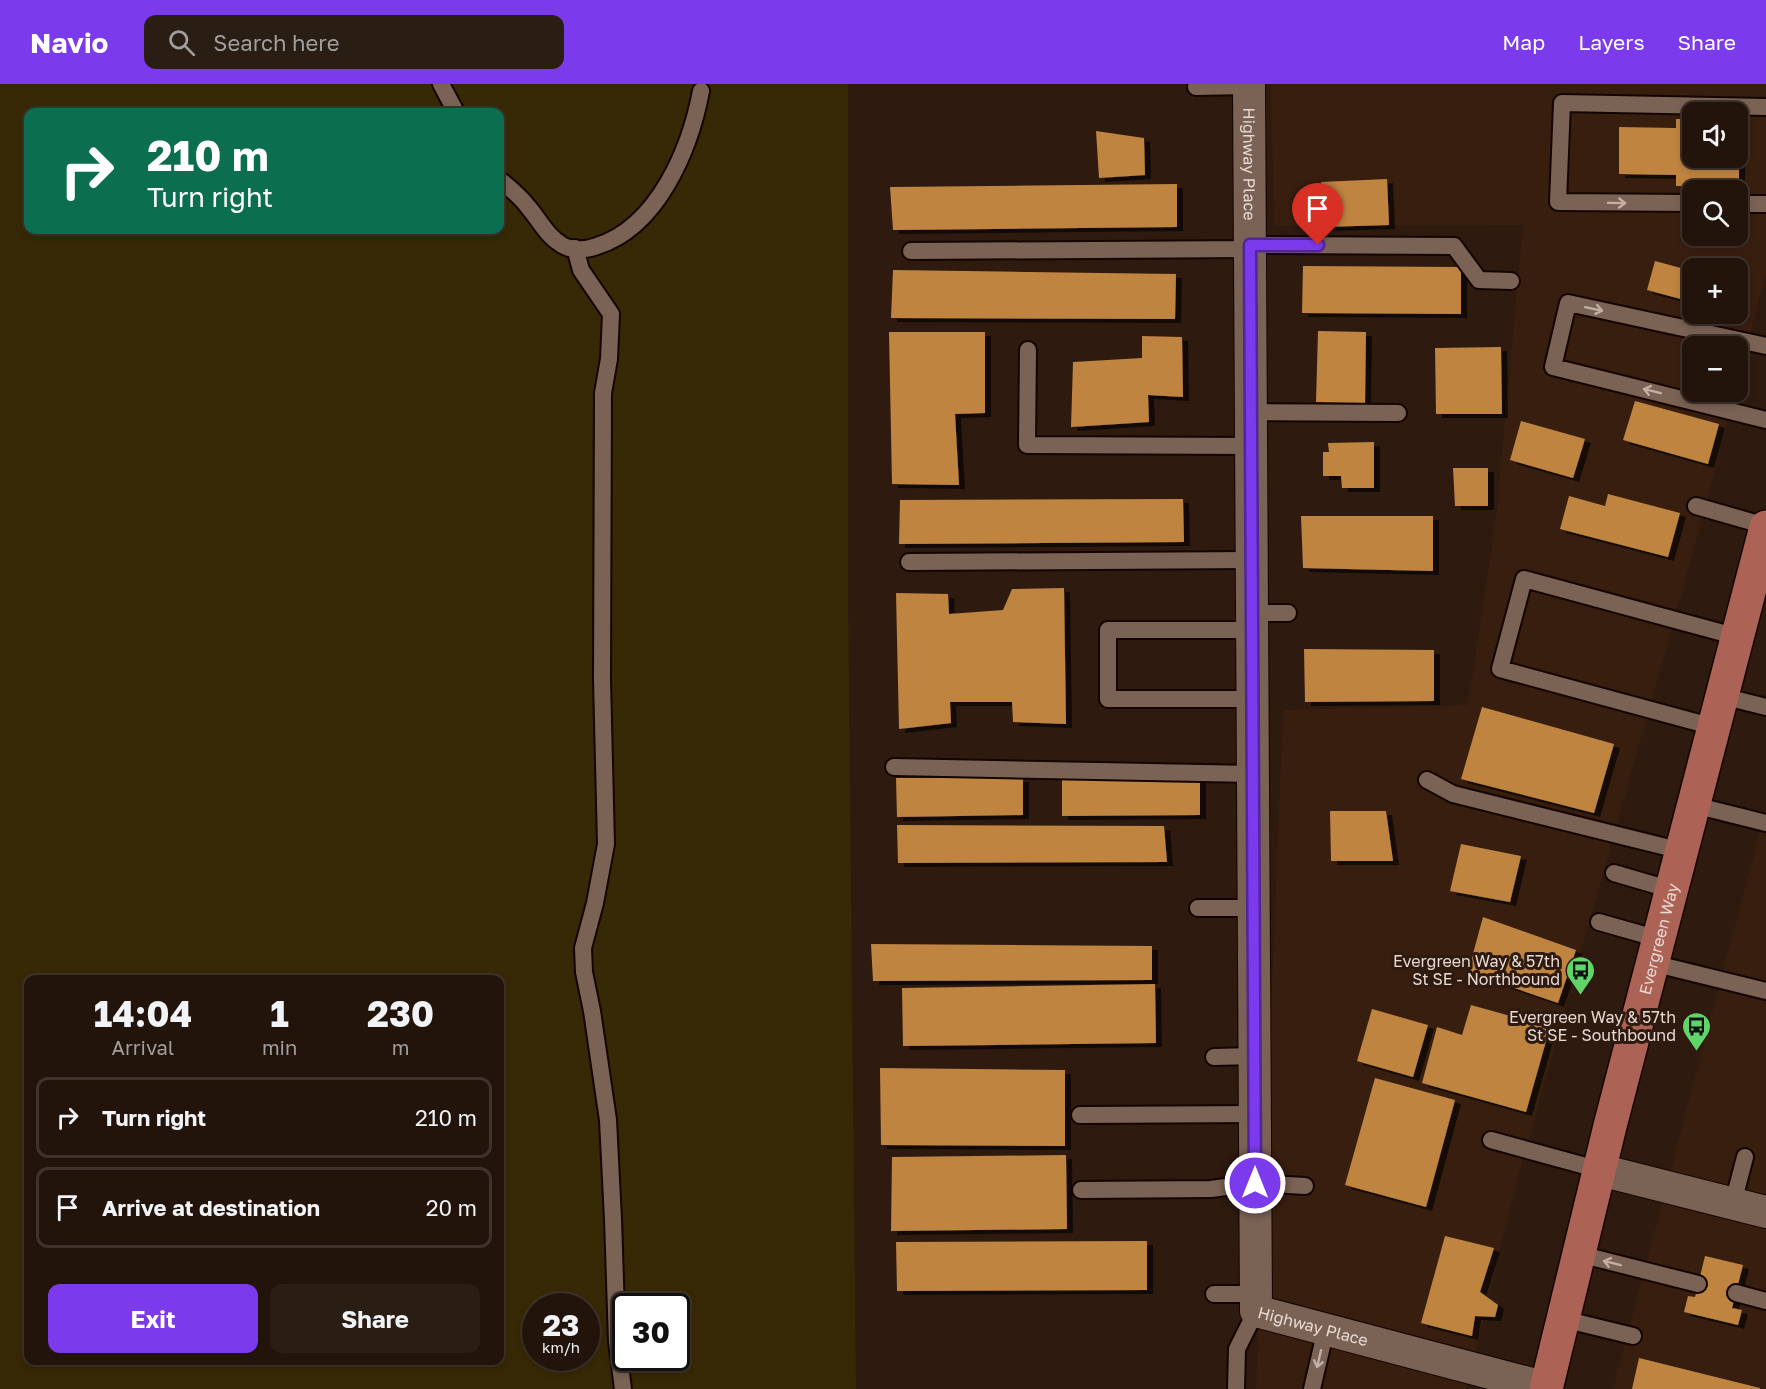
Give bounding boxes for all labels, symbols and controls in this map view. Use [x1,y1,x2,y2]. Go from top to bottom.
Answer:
search box [144,15,564,69]
text: Navio [30,26,108,59]
icon: search [165,26,198,59]
text: Search here [213,29,339,56]
text: Map [1502,29,1545,55]
text: Layers [1578,29,1645,55]
text: Share [1678,29,1736,55]
map controls [1682,102,1748,402]
button: sound [1682,102,1748,168]
street label: Highway Place [1239,107,1260,221]
text: 210 m [147,130,269,180]
icon: right [48,132,126,210]
button: search [1682,180,1748,246]
text: Turn right [147,181,273,213]
pin [1292,183,1343,245]
icon: arrive [1301,192,1334,225]
one-way arrow [1606,197,1626,209]
button: + [1682,258,1748,324]
one-way arrow [1584,304,1604,315]
button: − [1682,336,1748,402]
one-way arrow [1642,385,1661,397]
street label: Evergreen Way [1635,881,1683,997]
place label: Evergreen Way & 57th St SE - Northbound [1393,951,1560,989]
bus stop icon: Evergreen Way & 57th St SE - Northbound [1565,954,1597,996]
text: 14:04 [94,992,192,1035]
text: 1 [270,992,289,1035]
text: 230 [367,992,434,1035]
place label: Evergreen Way & 57th St SE - Southbound [1509,1007,1676,1045]
bus stop icon: Evergreen Way & 57th St SE - Southbound [1681,1010,1713,1052]
text: Arrival [112,1035,174,1059]
text: min [262,1035,297,1059]
text: m [392,1035,409,1059]
icon: right [51,1101,84,1134]
text: Turn right [102,1104,206,1131]
text: 210 m [415,1104,477,1131]
position arrow [1223,1151,1287,1215]
icon: arrive [51,1191,84,1224]
text: Arrive at destination [102,1194,320,1221]
text: 20 m [426,1194,477,1221]
one-way arrow [1603,1256,1622,1268]
button: Exit [48,1284,258,1353]
button: Share [270,1284,480,1353]
speed limit sign: 30 [612,1293,690,1371]
street label: Highway Place [1256,1302,1370,1350]
text: 23 [543,1307,579,1343]
text: km/h [542,1338,580,1356]
one-way arrow [1313,1349,1325,1368]

